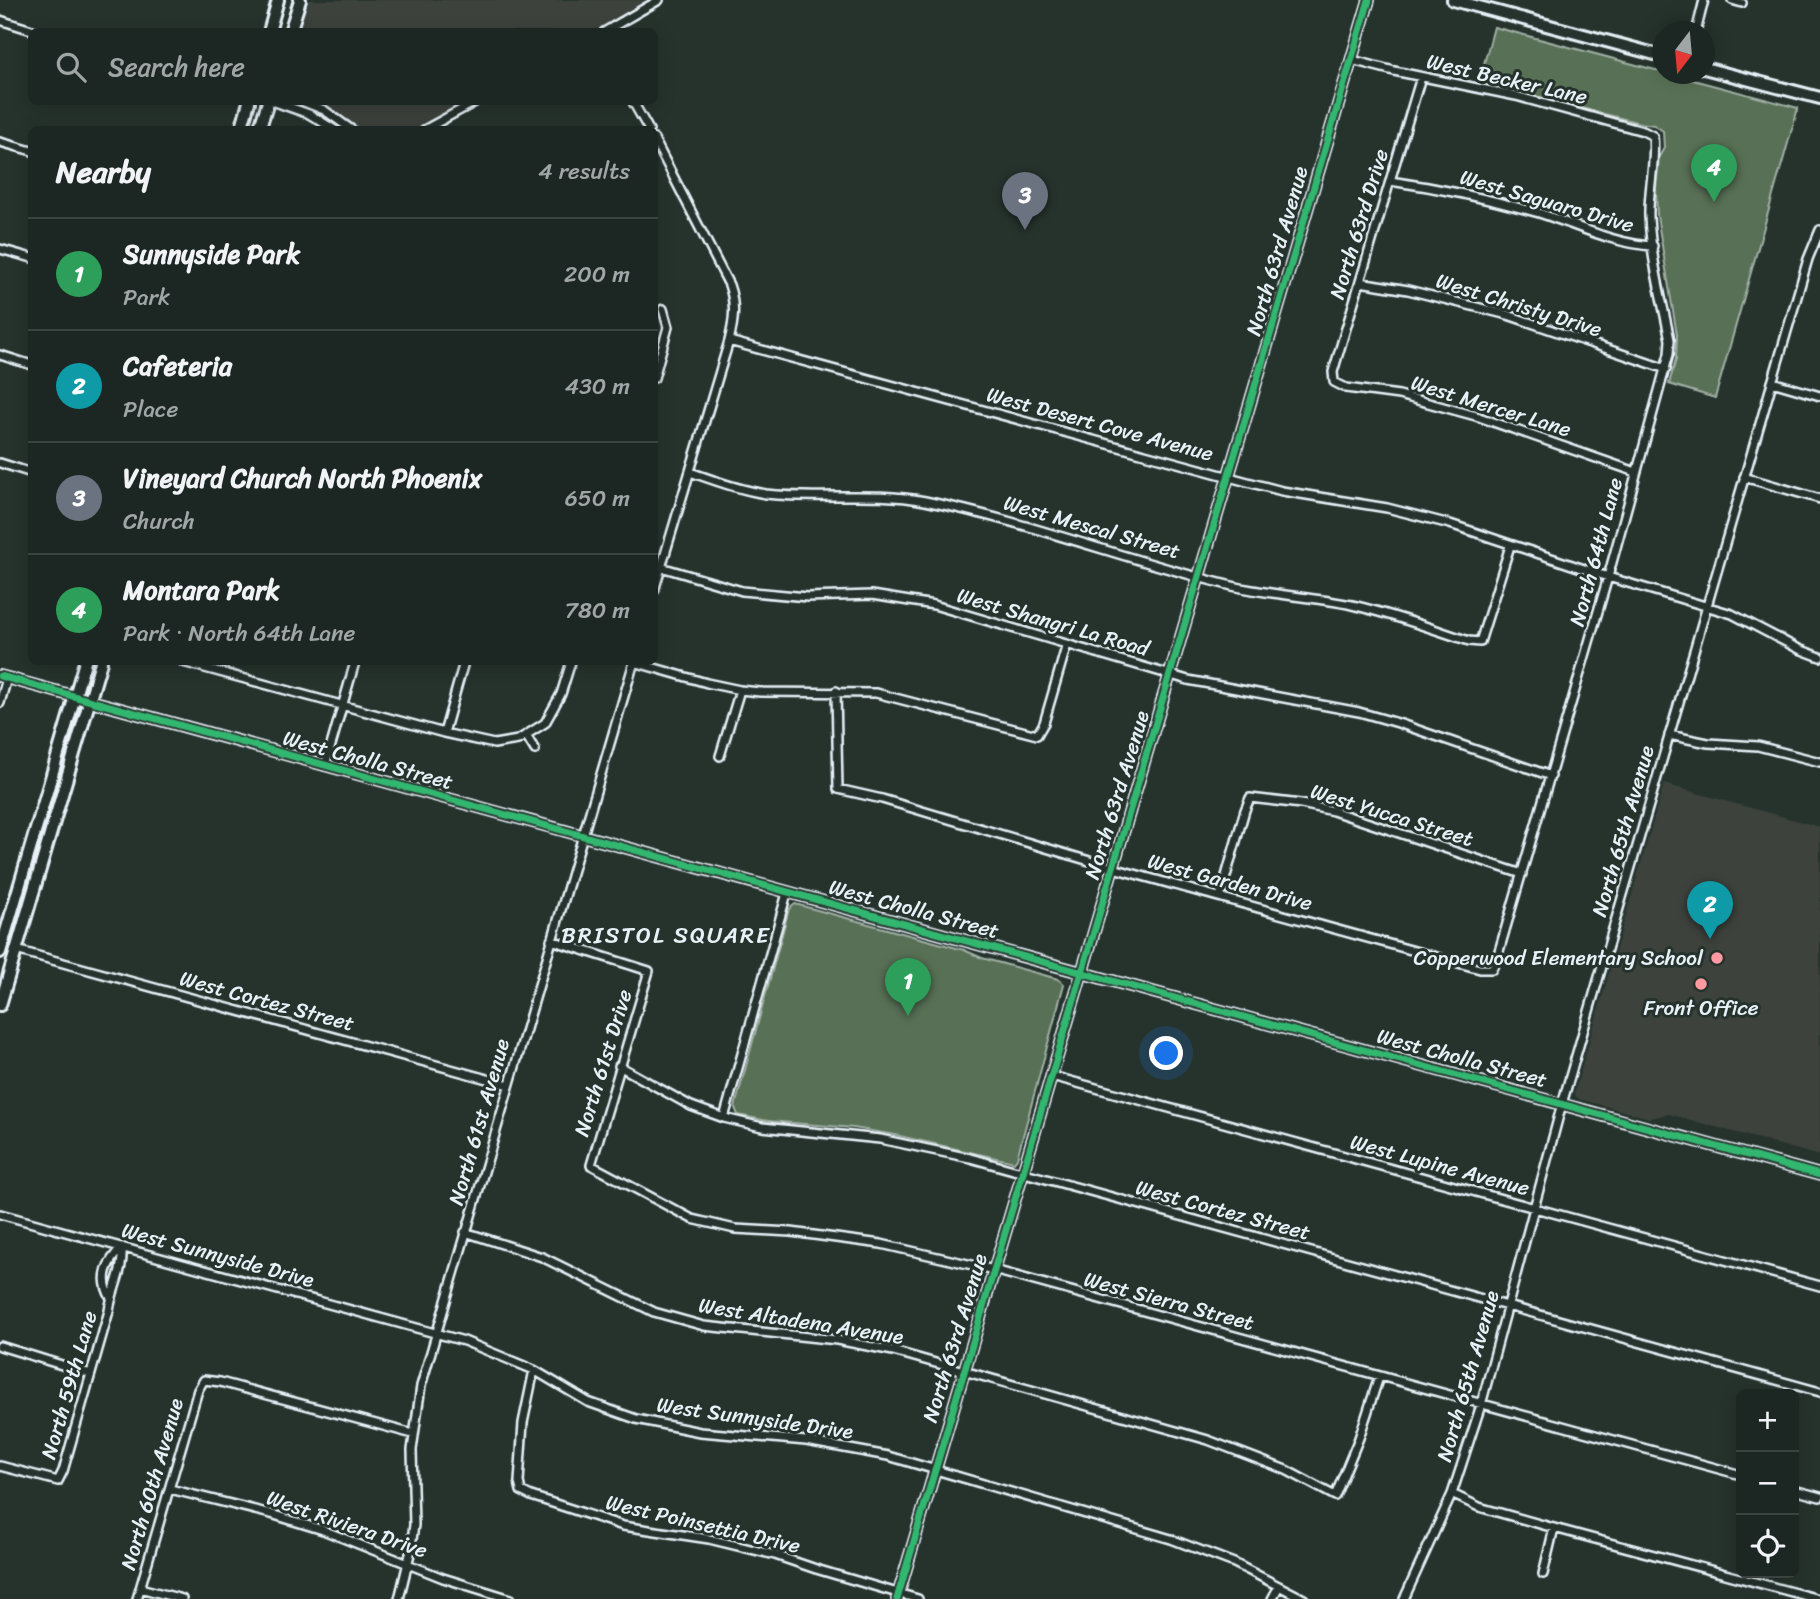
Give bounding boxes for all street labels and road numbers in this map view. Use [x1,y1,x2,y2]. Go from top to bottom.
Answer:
street label: West Becker Lane [1423,42,1591,116]
street label: North 63rd Drive [1318,144,1400,304]
street label: West Saguaro Drive [1455,158,1639,244]
street label: North 63rd Avenue [1235,162,1319,340]
street label: West Christy Drive [1431,262,1607,348]
street label: West Mercer Lane [1406,364,1576,448]
street label: West Desert Cove Avenue [982,375,1218,473]
street label: North 64th Lane [1558,473,1634,631]
street label: West Mescal Street [999,484,1185,570]
street label: West Shangri La Road [952,576,1156,668]
street label: North 63rd Avenue [1073,706,1161,884]
street label: West Cholla Street [279,719,457,801]
street label: North 65th Avenue [1580,741,1666,921]
street label: West Yucca Street [1306,772,1478,858]
street label: West Garden Drive [1143,842,1317,922]
street label: West Cholla Street [825,868,1003,950]
street label: West Cortez Street [175,959,359,1043]
street label: North 61st Drive [563,984,643,1141]
street label: West Cholla Street [1373,1017,1551,1099]
street label: North 61st Avenue [437,1034,521,1210]
street label: West Lupine Avenue [1346,1123,1534,1207]
street label: West Cortez Street [1131,1168,1315,1252]
street label: West Sunnyside Drive [117,1211,319,1299]
street label: North 63rd Avenue [911,1249,999,1427]
street label: West Sierra Street [1080,1260,1258,1342]
street label: West Altadena Avenue [696,1286,906,1356]
street label: North 65th Avenue [1425,1286,1511,1466]
street label: North 59th Lane [30,1306,108,1464]
street label: West Sunnyside Drive [654,1385,856,1451]
street label: North 60th Avenue [109,1394,195,1574]
street label: West Riviera Drive [261,1479,433,1569]
street label: West Poinsettia Drive [602,1483,804,1565]

